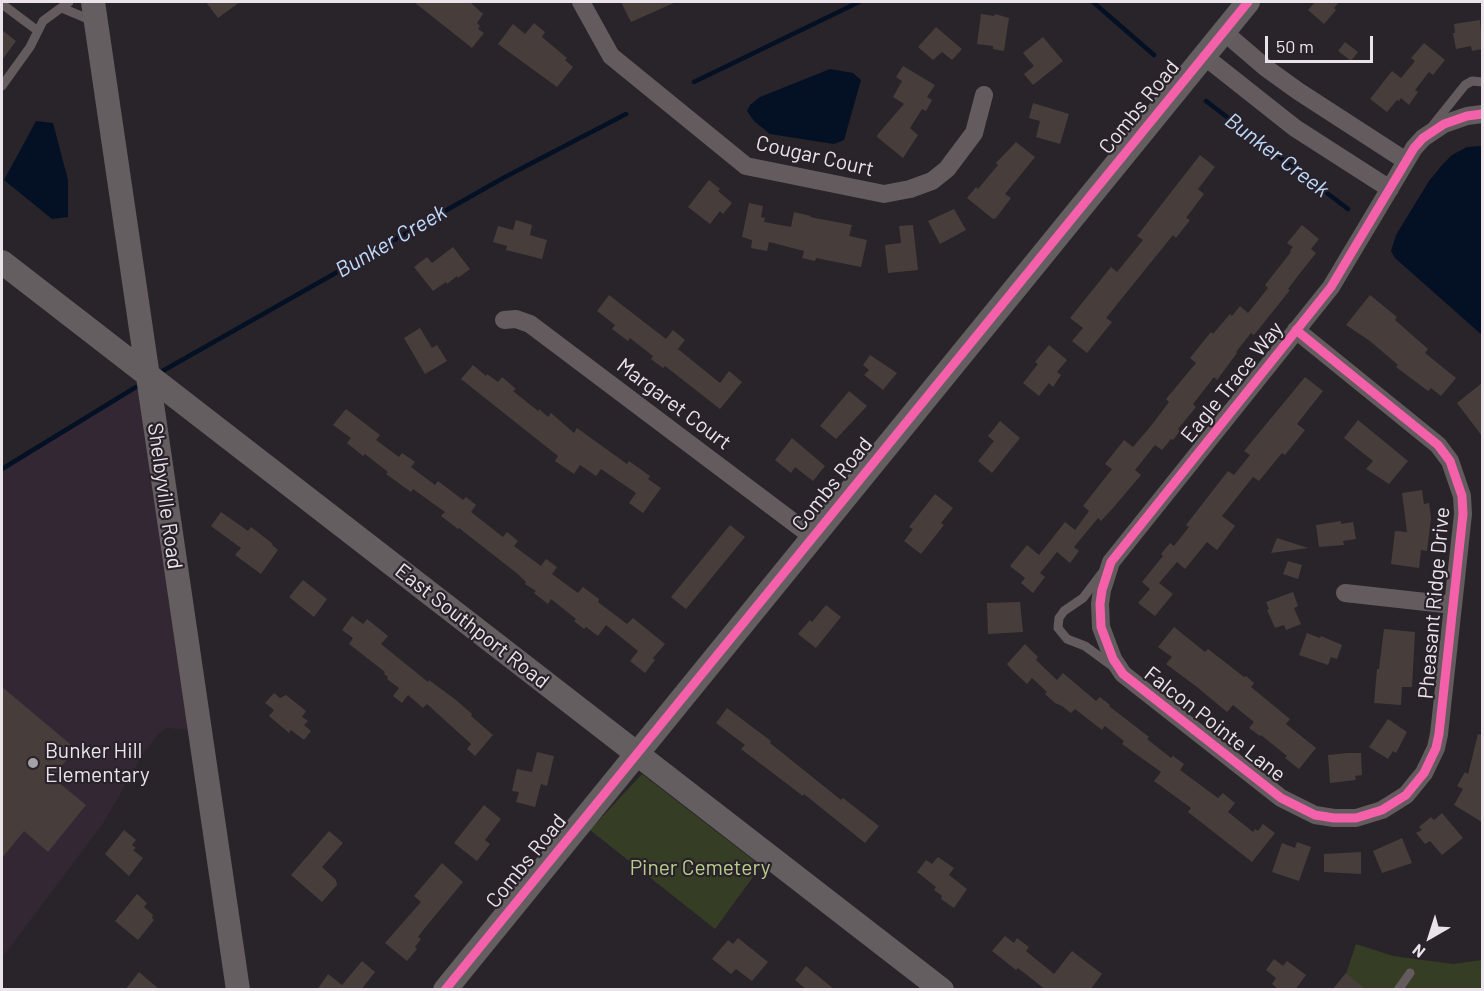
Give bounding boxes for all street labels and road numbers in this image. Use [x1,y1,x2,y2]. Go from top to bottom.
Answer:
street label: Combs Road [1093,55,1185,159]
street label: Cougar Court [754,130,876,182]
street label: Eagle Trace Way [1176,317,1288,447]
street label: Margaret Court [612,353,736,455]
street label: Shelbyville Road [142,421,188,571]
street label: Combs Road [786,432,878,536]
street label: Pheasant Ridge Drive [1413,506,1455,700]
street label: East Southport Road [390,558,554,694]
street label: Falcon Pointe Lane [1139,661,1291,787]
street label: Combs Road [480,809,572,913]

